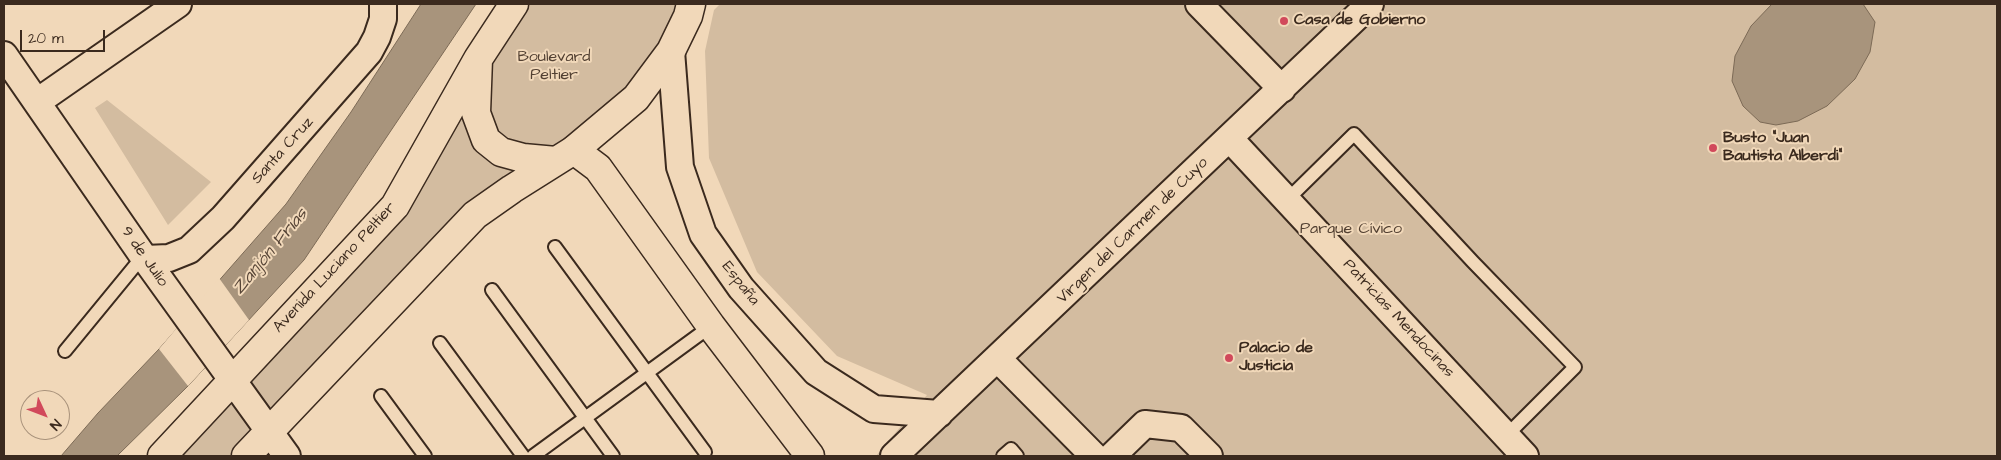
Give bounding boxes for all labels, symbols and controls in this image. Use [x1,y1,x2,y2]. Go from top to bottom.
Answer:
place label: Casa de Gobierno [1294,11,1425,31]
marker: Casa de Gobierno [1278,15,1290,27]
scale bar [22,20,108,52]
text: 20 m [28,28,64,49]
park label: Boulevard Peltier [517,48,591,86]
street label: Santa Cruz [248,113,318,189]
place label: Busto "Juan Bautista Alberdi" [1723,129,1842,167]
marker: Busto "Juan Bautista Alberdi" [1707,142,1719,154]
street label: Virgen del Carmen de Cuyo [1053,154,1213,308]
street label: Avenida Luciano Peltier [270,199,400,337]
water label: Zanjón Frías [229,205,313,299]
park label: Parque Cívico [1300,220,1402,240]
street label: 9 de Julio [116,223,172,291]
street label: Patricias Mendocinas [1338,256,1458,382]
street label: España [717,258,763,310]
place label: Palacio de Justicia [1239,339,1313,377]
marker: Palacio de Justicia [1223,352,1235,364]
north arrow [20,390,70,440]
text: N [45,415,66,435]

